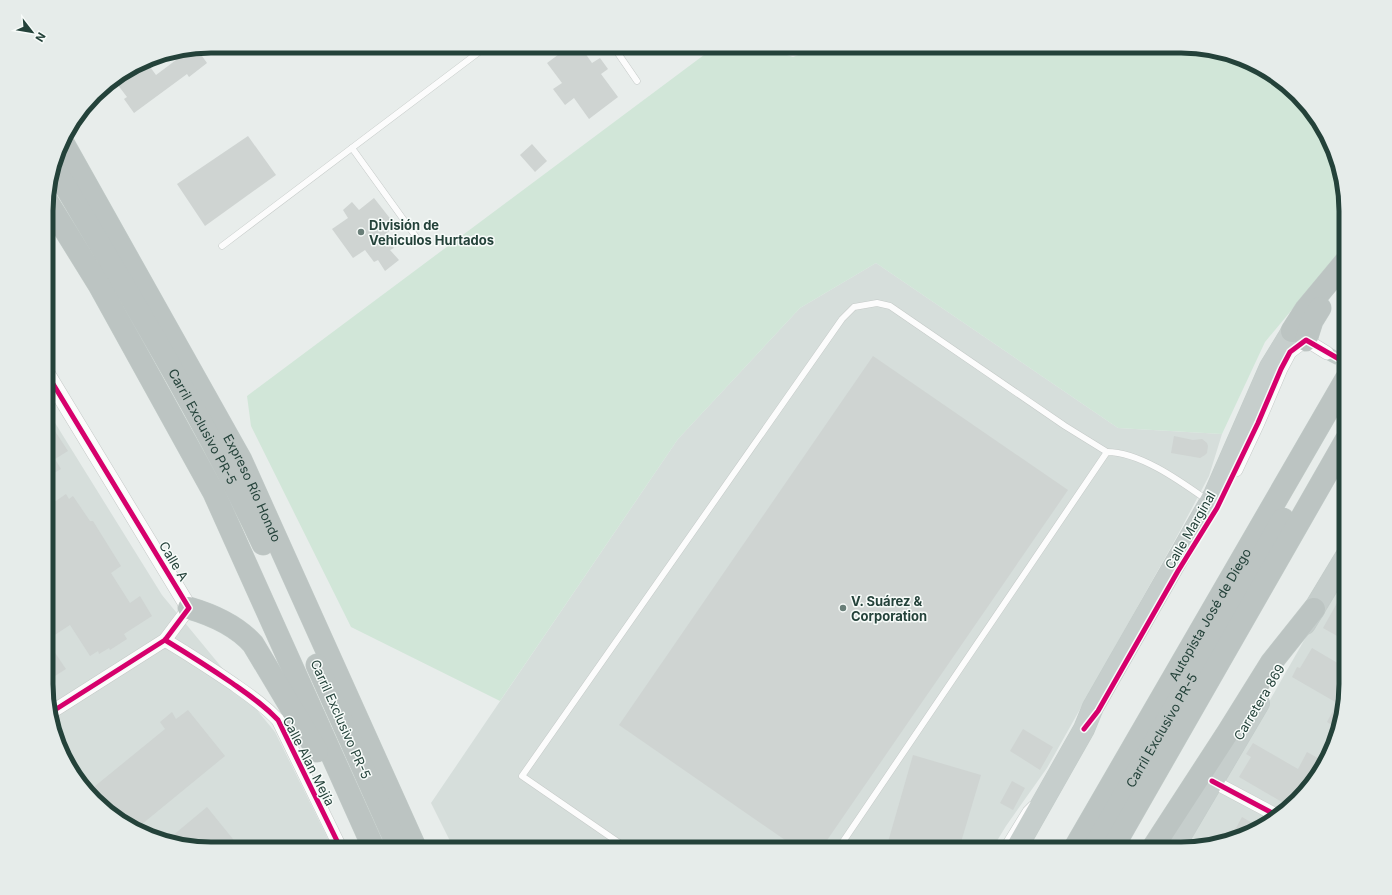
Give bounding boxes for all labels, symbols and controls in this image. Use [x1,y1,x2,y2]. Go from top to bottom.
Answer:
north arrow [12,12,52,52]
text: N [32,30,49,44]
place label: División de Vehiculos Hurtados [369,217,494,248]
marker: División de Vehiculos Hurtados [356,227,366,237]
street label: Carril Exclusivo PR-5 [165,366,240,487]
street label: Expreso Río Hondo [220,431,285,545]
street label: Calle Marginal [1161,488,1219,572]
street label: Calle A [156,538,192,584]
street label: Autopista José de Diego [1165,545,1254,684]
place label: V. Suárez & Corporation [851,593,927,624]
marker: V. Suárez & Corporation [838,603,848,613]
street label: Carril Exclusivo PR-5 [307,657,375,781]
street label: Carretera 869 [1230,661,1288,743]
street label: Carril Exclusivo PR-5 [1122,670,1201,790]
street label: Calle Alan Mejía [280,714,338,808]

